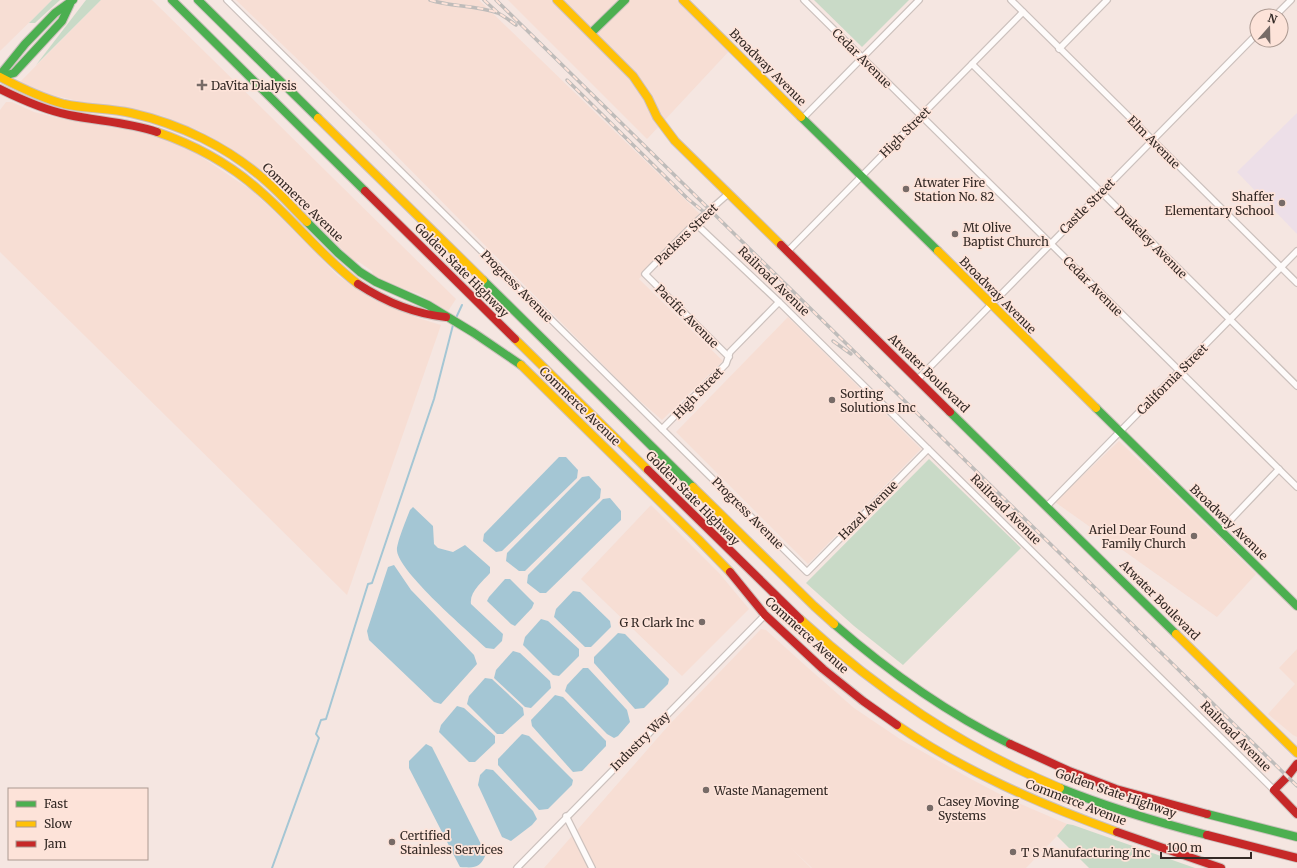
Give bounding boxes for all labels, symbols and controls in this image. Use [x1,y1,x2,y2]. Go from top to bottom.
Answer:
north arrow [1249,8,1289,48]
text: N [1266,11,1279,27]
street label: Cedar Avenue [829,25,895,91]
street label: Broadway Avenue [727,26,809,108]
place label: DaVita Dialysis [211,78,297,93]
marker: DaVita Dialysis [196,79,208,91]
street label: High Street [877,103,934,160]
street label: Elm Avenue [1125,113,1183,171]
street label: Commerce Avenue [259,159,347,245]
place label: Atwater Fire Station No. 82 [913,175,994,204]
street label: Castle Street [1056,175,1118,237]
marker: Atwater Fire Station No. 82 [901,184,911,194]
place label: Shaffer Elementary School [1165,189,1275,218]
marker: Shaffer Elementary School [1277,198,1287,208]
street label: Packers Street [651,200,721,268]
street label: Drakeley Avenue [1112,203,1190,281]
street label: Golden State Highway [412,220,512,320]
place label: Mt Olive Baptist Church [963,220,1049,249]
marker: Mt Olive Baptist Church [950,229,960,239]
street label: Railroad Avenue [735,243,813,319]
street label: Progress Avenue [478,247,556,325]
street label: Cedar Avenue [1060,253,1126,319]
street label: Broadway Avenue [957,254,1039,336]
street label: Pacific Avenue [652,281,722,351]
street label: Atwater Boulevard [885,330,973,416]
street label: California Street [1133,340,1211,418]
street label: Commerce Avenue [536,363,624,449]
street label: High Street [670,364,726,422]
place label: Sorting Solutions Inc [840,386,916,415]
marker: Sorting Solutions Inc [827,395,837,405]
street label: Golden State Highway [643,448,743,548]
street label: Railroad Avenue [968,471,1044,547]
street label: Progress Avenue [709,474,787,552]
street label: Hazel Avenue [835,477,901,543]
street label: Broadway Avenue [1187,481,1271,563]
place label: Ariel Dear Found Family Church [1088,522,1186,551]
marker: Ariel Dear Found Family Church [1189,531,1199,541]
street label: Atwater Boulevard [1116,556,1203,643]
street label: Commerce Avenue [762,594,852,676]
place label: G R Clark Inc [619,615,694,630]
marker: G R Clark Inc [697,617,707,627]
street label: Railroad Avenue [1198,698,1274,774]
street label: Industry Way [607,708,673,774]
street label: Golden State Highway [1053,765,1179,821]
street label: Commerce Avenue [1023,776,1129,828]
place label: Waste Management [713,783,828,798]
marker: Waste Management [701,785,711,795]
legend [8,788,148,860]
place label: Casey Moving Systems [938,794,1020,823]
text: Fast [44,796,68,811]
marker: Casey Moving Systems [925,803,935,813]
text: Slow [44,816,73,831]
place label: Certified Stainless Services [400,828,503,857]
scale bar [1161,834,1251,860]
text: Jam [43,836,67,851]
marker: Certified Stainless Services [387,837,397,847]
text: 100 m [1167,840,1202,855]
place label: T S Manufacturing Inc [1021,845,1150,860]
marker: T S Manufacturing Inc [1008,847,1018,857]

